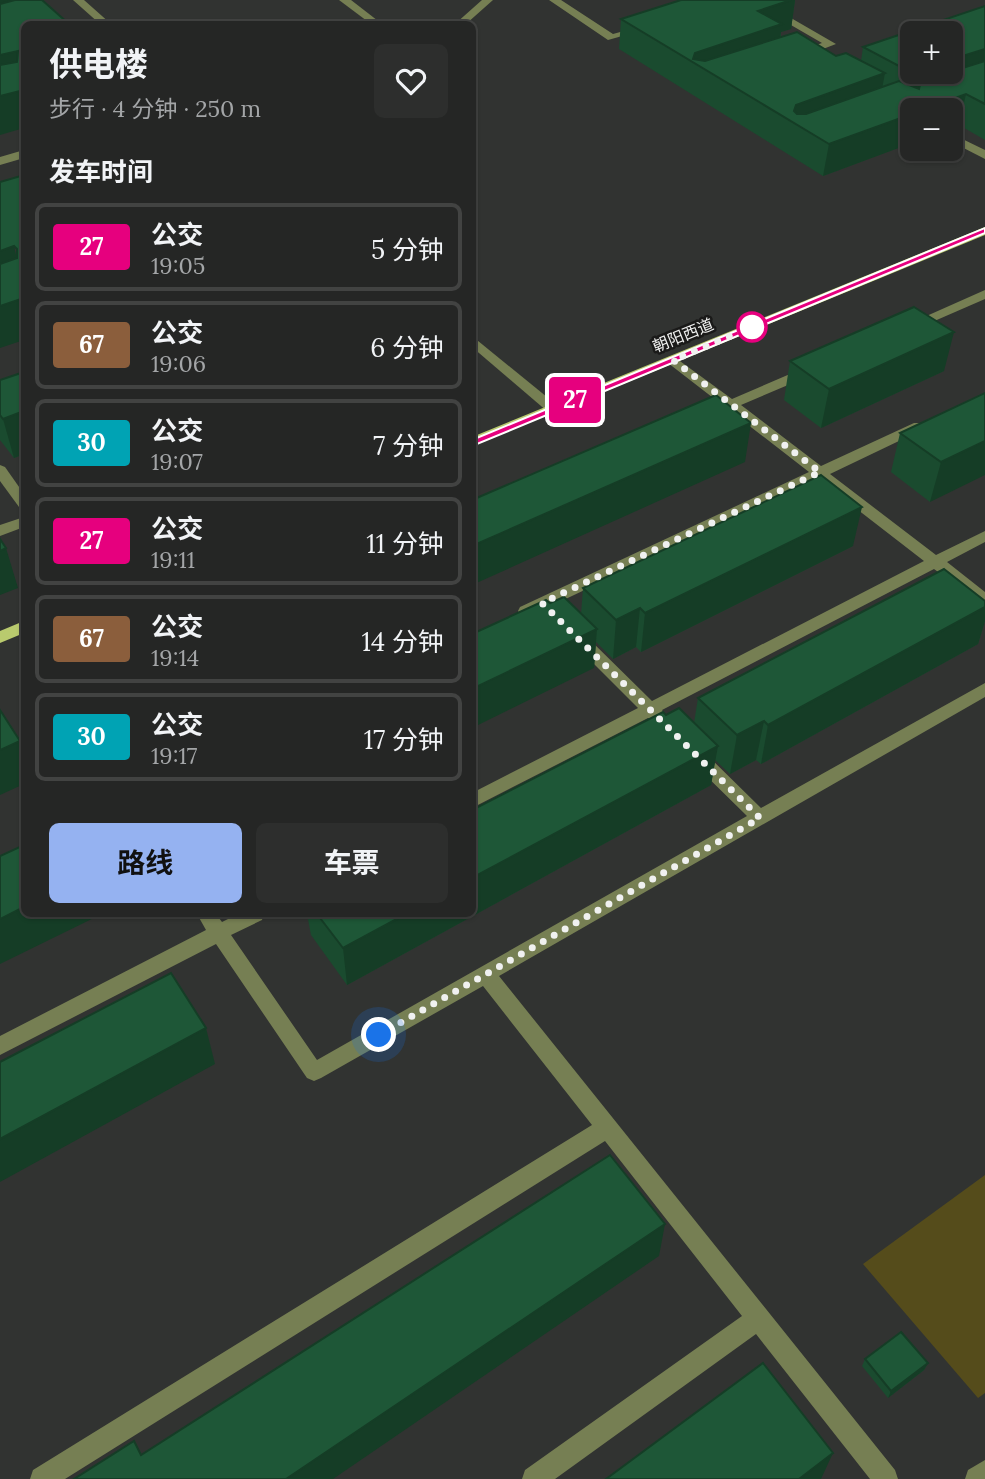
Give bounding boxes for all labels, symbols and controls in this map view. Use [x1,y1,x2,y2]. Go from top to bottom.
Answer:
map controls [900,21,963,161]
button: + [900,21,963,84]
text: 供电楼 [49,43,148,85]
button: heart [374,44,448,118]
text: 步行 · 4 分钟 · 250 m [49,94,261,123]
button: − [900,98,963,161]
text: 发车时间 [49,155,153,188]
text: 公交 [151,218,203,251]
text: 27 [79,231,104,262]
text: 5 分钟 [371,233,444,266]
text: 19:05 [151,251,205,280]
unlabelled marker [737,312,767,342]
street label: 朝阳西道 [650,314,716,356]
text: 公交 [151,316,203,349]
text: 67 [79,329,104,360]
text: 6 分钟 [370,331,444,364]
text: 19:06 [151,349,206,378]
line badge: 27 [544,377,606,423]
text: 27 [563,384,587,415]
text: 公交 [151,414,203,447]
text: 30 [77,427,106,458]
text: 7 分钟 [373,429,444,462]
text: 19:07 [151,447,203,476]
text: 公交 [151,512,203,545]
text: 27 [79,525,104,556]
text: 11 分钟 [366,527,444,560]
text: 19:11 [151,545,195,574]
text: 公交 [151,610,203,643]
text: 67 [79,623,104,654]
text: 14 分钟 [362,625,444,658]
text: 19:14 [151,643,199,672]
text: 公交 [151,708,203,741]
text: 30 [77,721,106,752]
text: 17 分钟 [364,723,444,756]
text: 19:17 [151,741,197,770]
button: 路线 [49,823,242,903]
button: 车票 [256,823,448,903]
your location [361,1017,396,1052]

